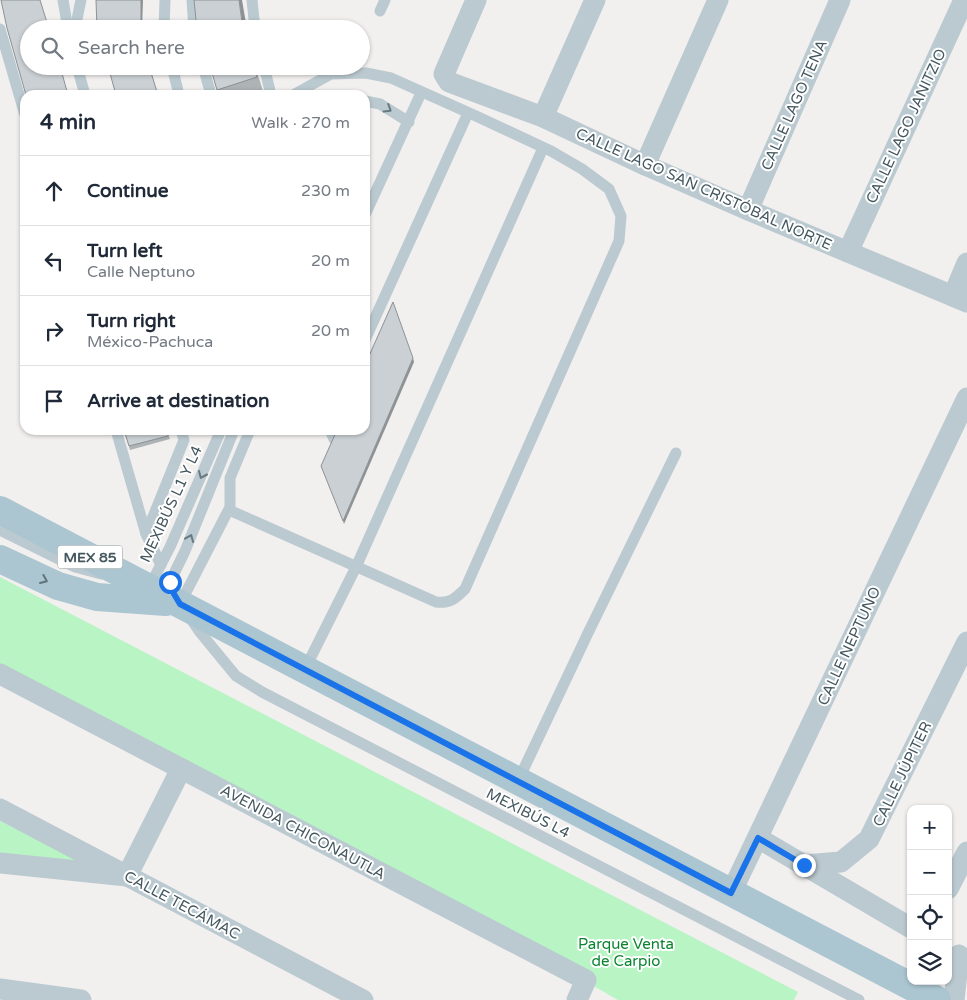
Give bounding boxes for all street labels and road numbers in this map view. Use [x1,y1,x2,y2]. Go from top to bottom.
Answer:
street label: CALLE LAGO TENA [757,37,831,173]
street label: CALLE LAGO JANITZIO [862,46,950,206]
street label: CALLE LAGO SAN CRISTÓBAL NORTE [573,124,835,254]
street label: MEXIBÚS L1 Y L4 [136,443,206,565]
road number: MEX 85 [58,546,122,568]
street label: CALLE NEPTUNO [814,584,884,708]
street label: CALLE JÚPITER [869,719,935,829]
street label: AVENIDA CHICONAUTLA [217,781,389,883]
street label: MEXIBÚS L4 [483,784,573,842]
street label: CALLE TECÁMAC [121,867,243,943]

